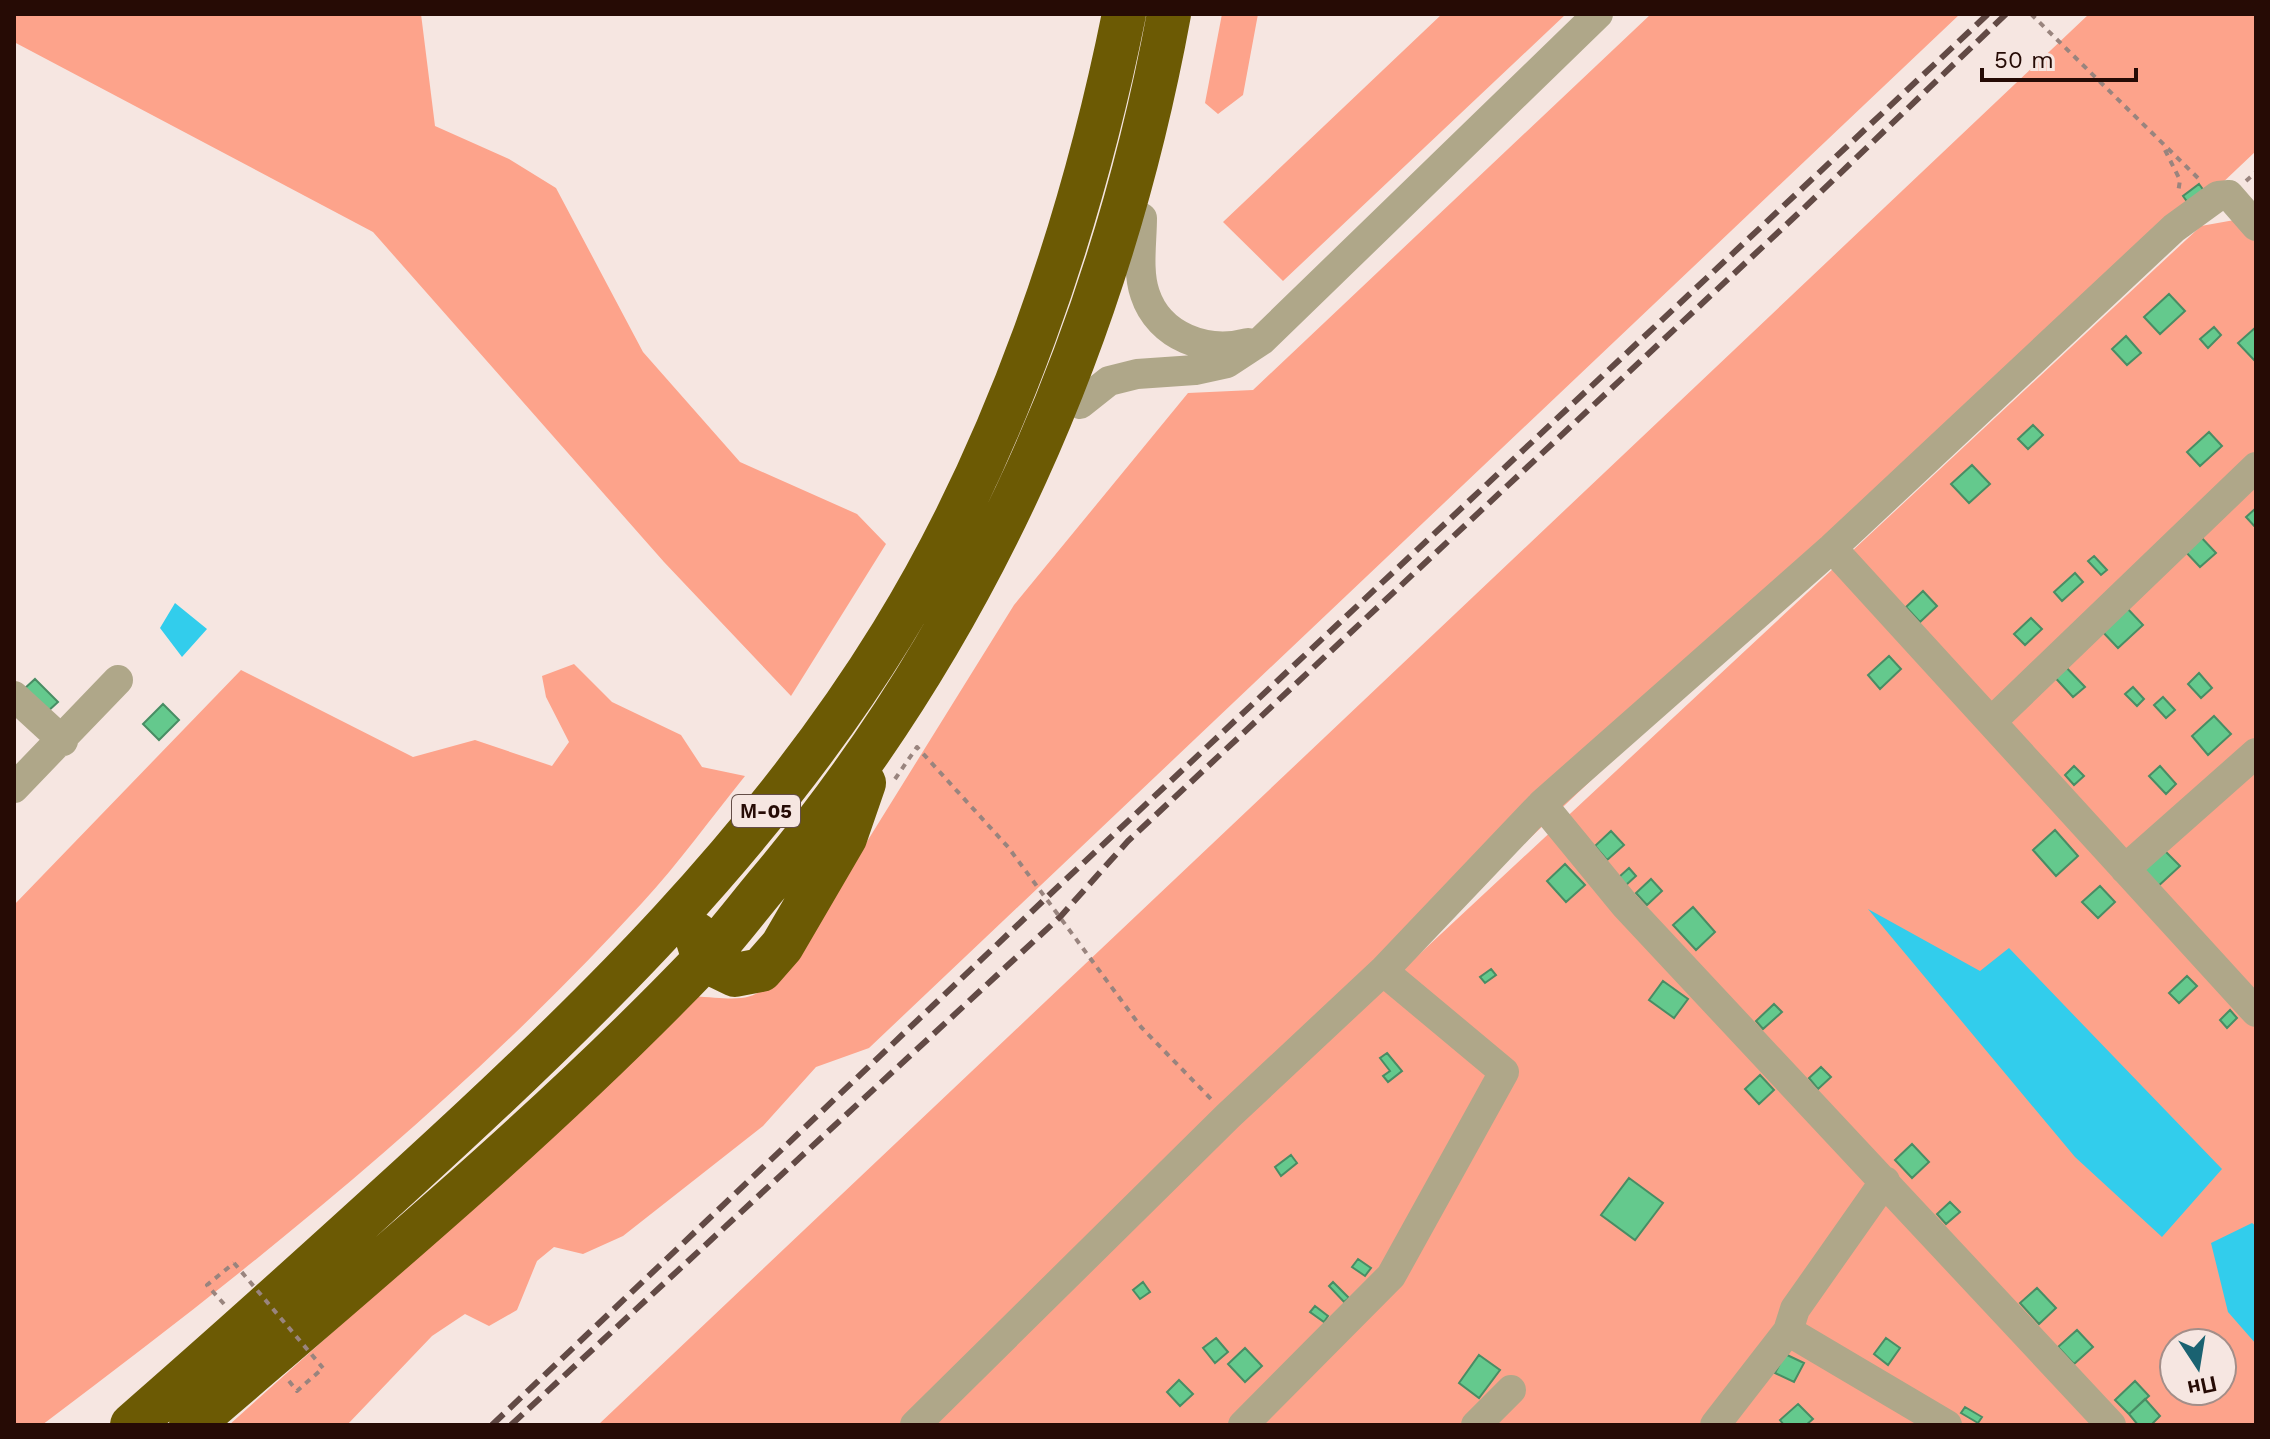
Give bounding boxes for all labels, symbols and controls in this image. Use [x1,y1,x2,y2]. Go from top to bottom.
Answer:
scale bar [1982,32,2136,82]
text: 50 m [1994,46,2054,74]
road number: М-05 [732,795,800,827]
north arrow [2158,1327,2238,1407]
text: Пн [2185,1371,2219,1401]

